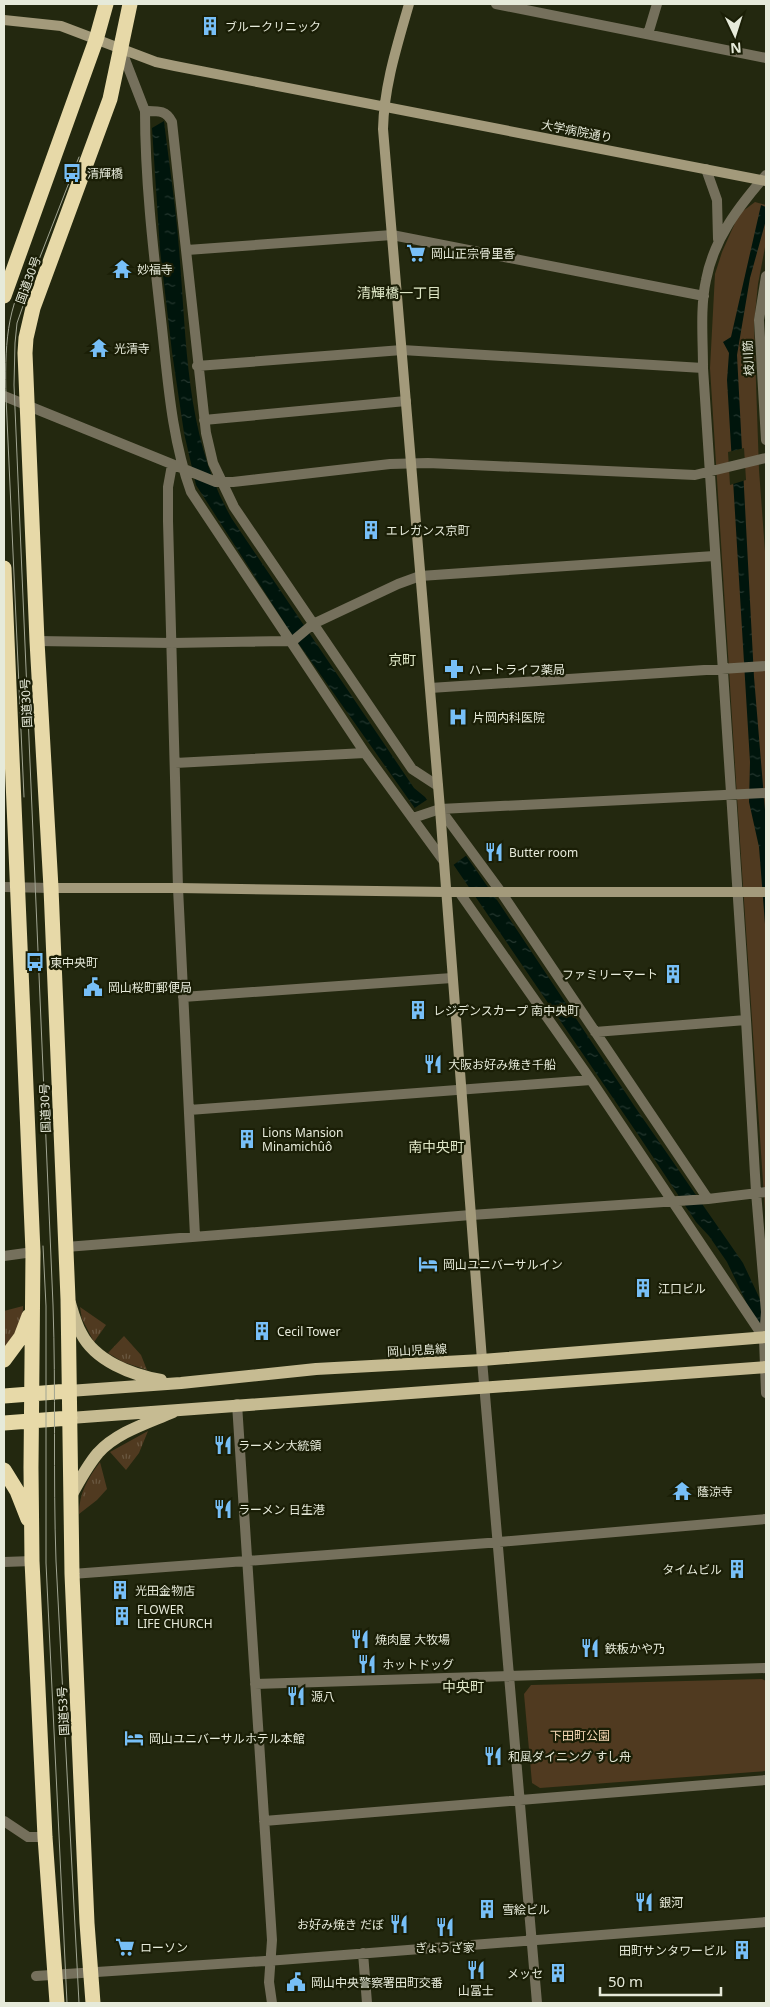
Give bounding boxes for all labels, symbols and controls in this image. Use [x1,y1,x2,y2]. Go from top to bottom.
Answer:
north arrow [710,10,760,60]
building icon: ブルークリニック [199,15,221,37]
place label: ブルークリニック [225,18,321,35]
text: N [730,39,742,58]
street label: 大学病院通り [540,116,614,146]
bus stop icon: 清輝橋 [61,162,83,184]
place label: 清輝橋 [87,165,123,182]
supermarket icon: 岡山正宗骨里香 [405,242,427,264]
place label: 岡山正宗骨里香 [431,245,515,262]
street label: 国道30号 [12,254,44,306]
temple icon: 妙福寺 [111,258,133,280]
place label: 妙福寺 [137,261,173,278]
district label: 清輝橋一丁目 [357,283,441,302]
temple icon: 光清寺 [88,337,110,359]
place label: 光清寺 [114,340,150,357]
street label: 枝川筋 [739,340,757,376]
building icon: エレガンス京町 [360,519,382,541]
place label: エレガンス京町 [386,522,470,539]
district label: 京町 [388,650,416,669]
pharmacy icon: ハートライフ薬局 [443,658,465,680]
place label: ハートライフ薬局 [469,661,565,678]
street label: 国道30号 [16,678,36,728]
hospital icon: 片岡内科医院 [447,706,469,728]
place label: 片岡内科医院 [473,709,545,726]
restaurant icon: Butter room [483,841,505,863]
place label: Butter room [509,844,578,861]
bus stop icon: 東中央町 [24,951,46,973]
place label: 東中央町 [50,954,98,971]
building icon: ファミリーマート [662,963,684,985]
place label: ファミリーマート [562,966,658,983]
public building icon: 岡山桜町郵便局 [82,976,104,998]
place label: 岡山桜町郵便局 [108,979,192,996]
building icon: レジデンスカープ 南中央町 [407,999,429,1021]
place label: レジデンスカープ 南中央町 [433,1002,579,1019]
restaurant icon: 大阪お好み焼き千船 [422,1053,444,1075]
place label: 大阪お好み焼き千船 [448,1056,556,1073]
street label: 国道30号 [36,1083,54,1133]
place label: Lions Mansion Minamichûô [262,1124,343,1155]
building icon: Lions Mansion Minamichûô [236,1128,258,1150]
district label: 南中央町 [408,1137,464,1156]
hotel icon: 岡山ユニバーサルイン [417,1253,439,1275]
place label: 岡山ユニバーサルイン [443,1256,563,1273]
building icon: 江口ビル [632,1277,654,1299]
place label: 江口ビル [658,1280,706,1297]
building icon: Cecil Tower [251,1320,273,1342]
place label: Cecil Tower [277,1323,340,1340]
street label: 岡山児島線 [387,1340,447,1360]
restaurant icon: ラーメン大統領 [212,1434,234,1456]
place label: ラーメン大統領 [238,1437,322,1454]
temple icon: 蔭涼寺 [671,1480,693,1502]
place label: 蔭涼寺 [697,1483,733,1500]
restaurant icon: ラーメン 日生港 [212,1498,234,1520]
place label: ラーメン 日生港 [238,1501,325,1518]
building icon: タイムビル [726,1558,748,1580]
place label: タイムビル [662,1561,722,1578]
building icon: 光田金物店 [109,1579,131,1601]
place label: 光田金物店 [135,1582,195,1599]
place label: FLOWER LIFE CHURCH [137,1601,213,1632]
building icon: FLOWER LIFE CHURCH [111,1605,133,1627]
restaurant icon: 焼肉屋 大牧場 [349,1628,371,1650]
place label: 焼肉屋 大牧場 [375,1631,450,1648]
restaurant icon: 鉄板かや乃 [579,1637,601,1659]
place label: 鉄板かや乃 [605,1640,665,1657]
restaurant icon: ホットドッグ [356,1653,378,1675]
place label: ホットドッグ [382,1656,454,1673]
district label: 中央町 [442,1677,484,1696]
restaurant icon: 源八 [285,1685,307,1707]
street label: 国道53号 [53,1686,73,1736]
place label: 源八 [311,1688,335,1705]
hotel icon: 岡山ユニバーサルホテル本館 [123,1727,145,1749]
park label: 下田町公園 [550,1727,610,1744]
place label: 岡山ユニバーサルホテル本館 [149,1730,305,1747]
restaurant icon: 和風ダイニング すし舟 [482,1745,504,1767]
place label: 和風ダイニング すし舟 [508,1748,631,1765]
restaurant icon: 銀河 [633,1891,655,1913]
place label: 銀河 [659,1894,683,1911]
building icon: 雪絵ビル [476,1898,498,1920]
place label: 雪絵ビル [502,1901,550,1918]
restaurant icon: お好み焼き だぼ [388,1913,410,1935]
place label: お好み焼き だぼ [297,1916,384,1933]
restaurant icon: ぎょうざ家 [434,1916,456,1938]
supermarket icon: ローソン [114,1936,136,1958]
place label: ローソン [140,1939,188,1956]
place label: ぎょうざ家 [415,1939,475,1956]
building icon: 田町サンタワービル [731,1939,753,1961]
place label: 田町サンタワービル [619,1942,727,1959]
restaurant icon: 山冨士 [465,1959,487,1981]
building icon: メッセ [547,1962,569,1984]
scale bar [600,1964,721,1996]
place label: メッセ [507,1965,543,1982]
public building icon: 岡山中央警察署田町交番 [285,1971,307,1993]
text: 50 m [608,1971,643,1991]
place label: 岡山中央警察署田町交番 [311,1974,443,1991]
place label: 山冨士 [458,1982,494,1999]

